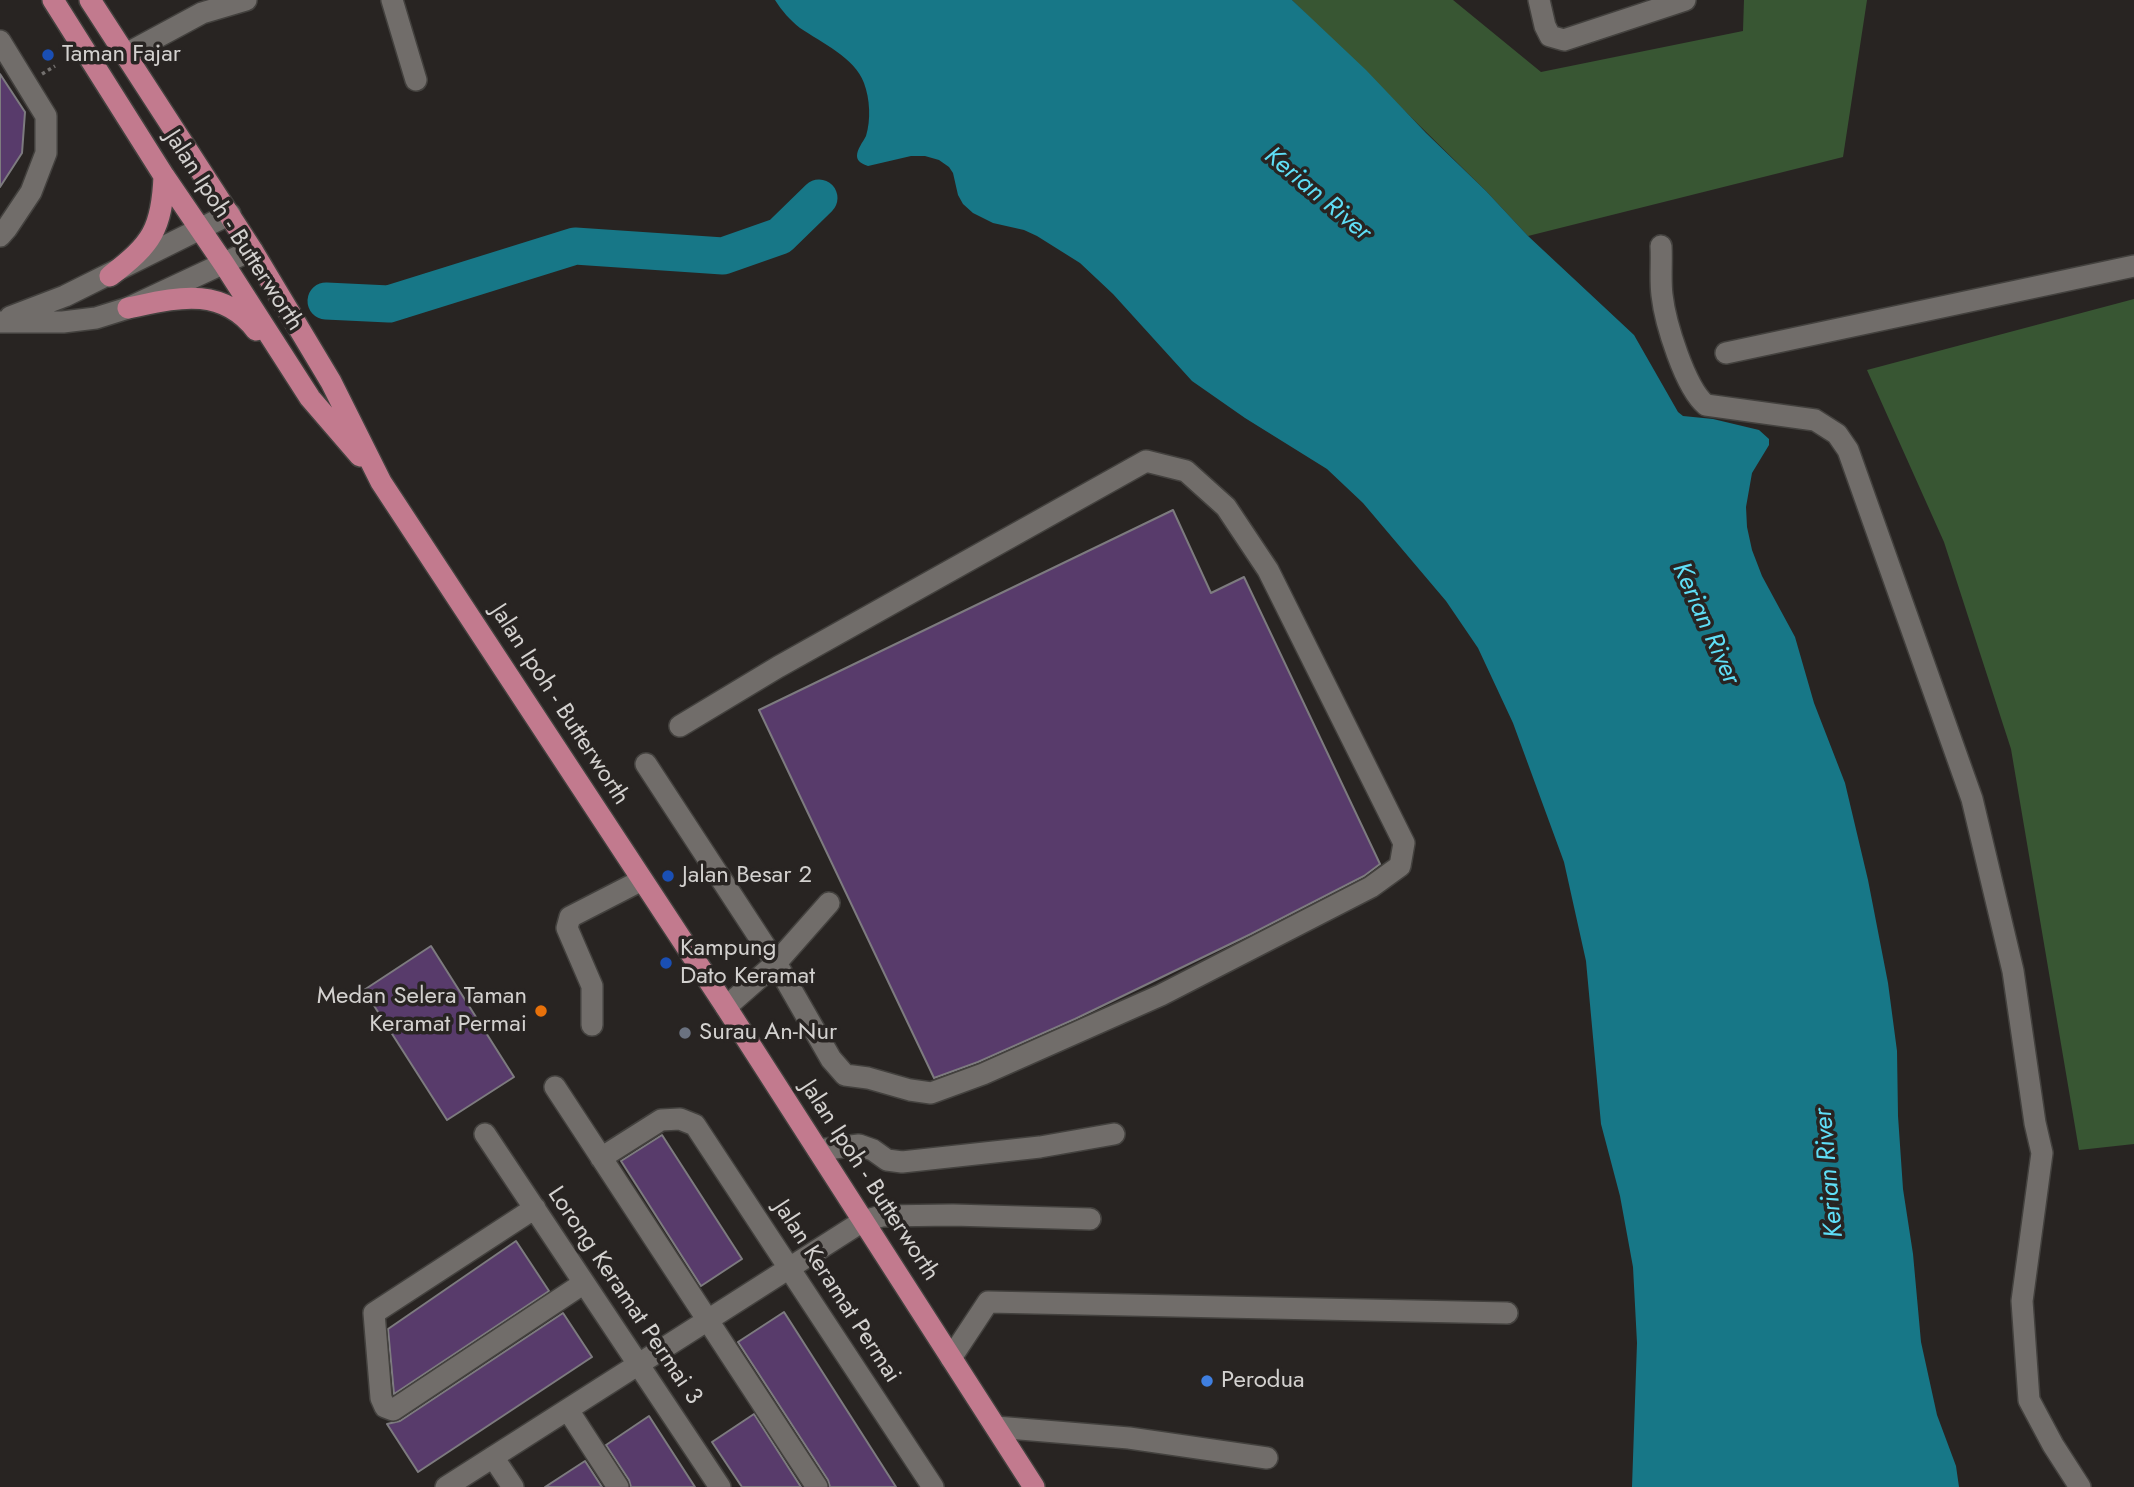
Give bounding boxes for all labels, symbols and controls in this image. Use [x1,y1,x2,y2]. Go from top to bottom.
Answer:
place label: Taman Fajar [62,41,181,69]
marker: Taman Fajar [40,47,56,63]
street label: Jalan Ipoh - Butterworth [157,125,309,337]
water label: Kerian River [1257,141,1377,249]
water label: Kerian River [1664,558,1746,690]
street label: Jalan Ipoh - Butterworth [483,599,635,811]
place label: Jalan Besar 2 [682,862,812,890]
marker: Jalan Besar 2 [660,868,676,884]
place label: Kampung Dato Keramat [680,935,815,991]
marker: Kampung Dato Keramat [658,955,674,971]
place label: Medan Selera Taman Keramat Permai [317,983,527,1039]
marker: Medan Selera Taman Keramat Permai [533,1003,549,1019]
place label: Surau An-Nur [699,1019,837,1047]
marker: Surau An-Nur [677,1025,693,1041]
street label: Jalan Ipoh - Butterworth [793,1075,945,1287]
water label: Kerian River [1809,1107,1851,1239]
street label: Lorong Keramat Permai 3 [540,1182,708,1410]
street label: Jalan Keramat Permai [766,1195,906,1389]
place label: Perodua [1221,1367,1305,1395]
marker: Perodua [1199,1373,1215,1389]

